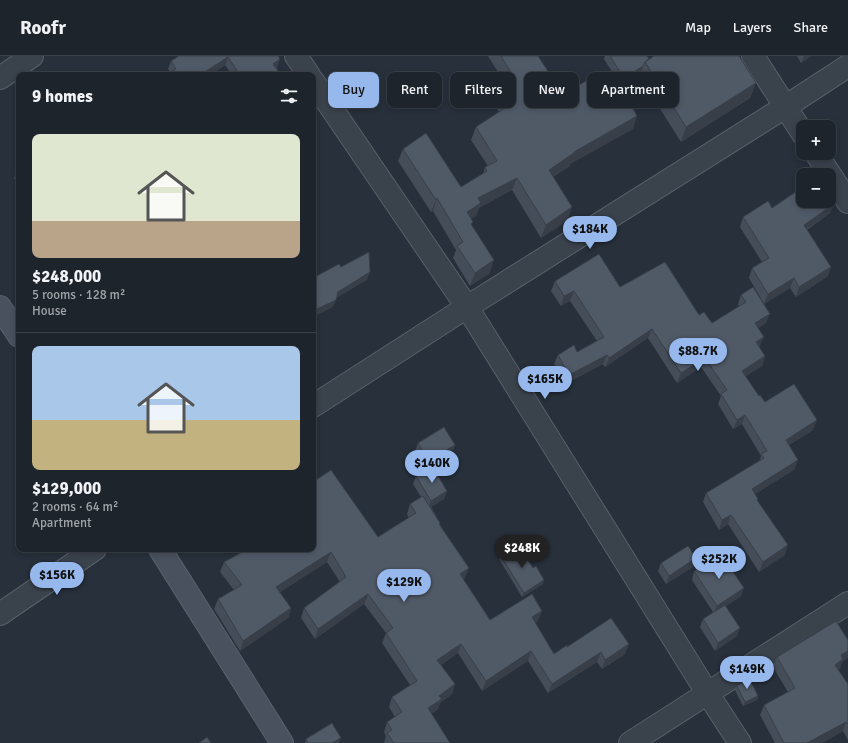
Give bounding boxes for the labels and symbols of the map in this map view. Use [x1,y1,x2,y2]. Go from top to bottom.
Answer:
pin: $184K [562,216,618,250]
pin: $88.7K [665,338,731,372]
pin: $165K [517,366,573,400]
pin: $140K [404,450,460,484]
pin: $248K [494,535,550,569]
pin: $252K [691,546,747,580]
pin: $156K [29,562,85,596]
pin: $129K [376,569,432,603]
pin: $149K [719,656,775,690]

